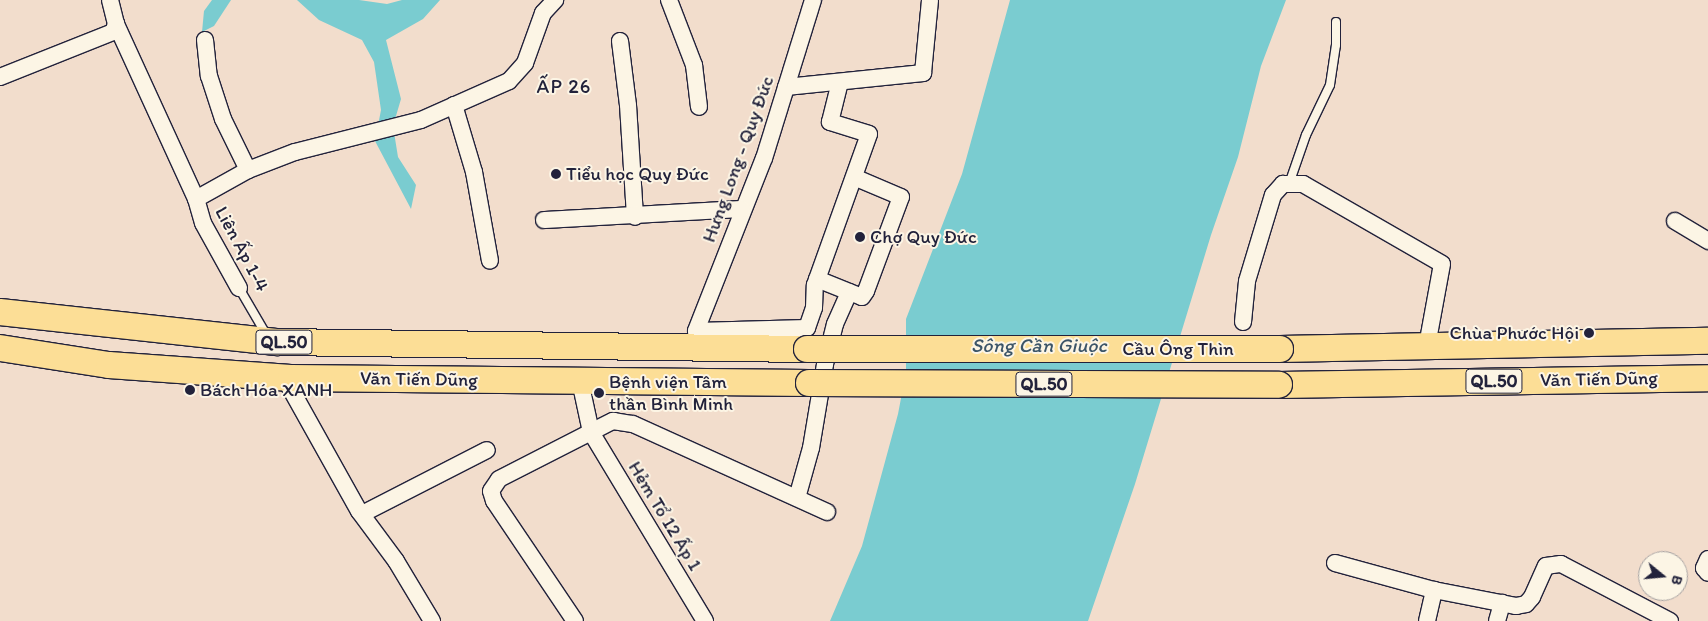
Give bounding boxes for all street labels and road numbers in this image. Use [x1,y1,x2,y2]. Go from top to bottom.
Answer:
street label: Hưng Long - Quy Đức [697,73,779,245]
street label: Liên Ấp 1-4 [210,203,274,295]
road number: QL.50 [255,327,313,358]
street label: Cầu Ông Thìn [1122,338,1234,360]
road number: QL.50 [1465,366,1523,396]
street label: Văn Tiến Dũng [360,367,478,391]
street label: Văn Tiến Dũng [1540,367,1658,391]
road number: QL.50 [1015,368,1073,399]
street label: Hẻm Tổ 12 Ấp 1 [623,457,707,575]

